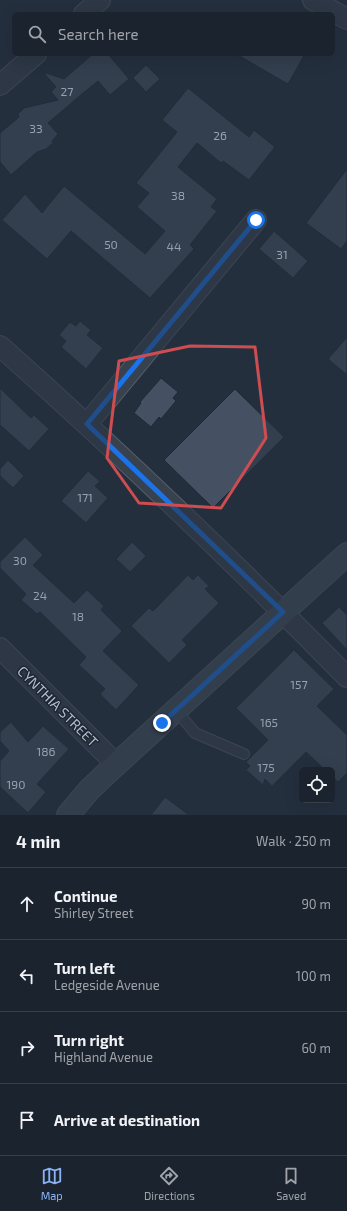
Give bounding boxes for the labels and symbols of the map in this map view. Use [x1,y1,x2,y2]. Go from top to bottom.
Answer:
house number: 27 [61,84,73,98]
house number: 33 [29,121,43,135]
house number: 26 [213,128,227,142]
house number: 38 [171,188,185,202]
route start [247,211,265,229]
house number: 50 [104,237,118,251]
house number: 44 [167,239,181,253]
house number: 31 [276,247,288,261]
house number: 171 [77,490,93,504]
house number: 30 [13,553,27,567]
house number: 24 [33,588,47,602]
house number: 18 [72,609,84,623]
street label: CYNTHIA STREET [14,662,102,750]
house number: 157 [290,677,308,691]
route end [153,714,171,732]
house number: 165 [260,715,278,729]
house number: 186 [37,744,56,758]
house number: 175 [257,760,275,774]
house number: 190 [7,777,25,791]

